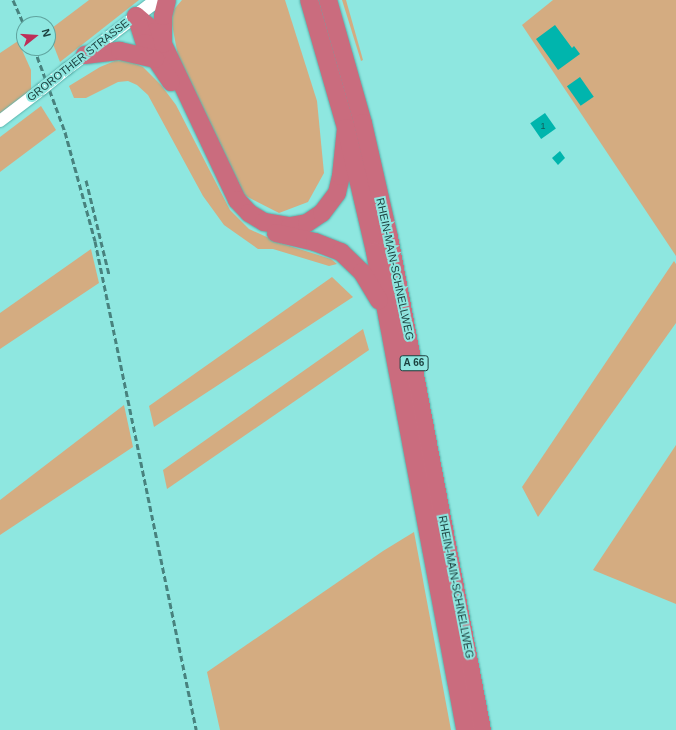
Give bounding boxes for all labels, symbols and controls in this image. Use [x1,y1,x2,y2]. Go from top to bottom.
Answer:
north arrow [16,16,56,56]
street label: GROROTHER STRASSE [24,16,132,104]
text: N [40,27,53,38]
house number: 1 [540,121,546,131]
street label: RHEIN-MAIN-SCHNELLWEG [373,197,417,341]
road number: A 66 [399,355,429,371]
street label: RHEIN-MAIN-SCHNELLWEG [436,514,476,660]

